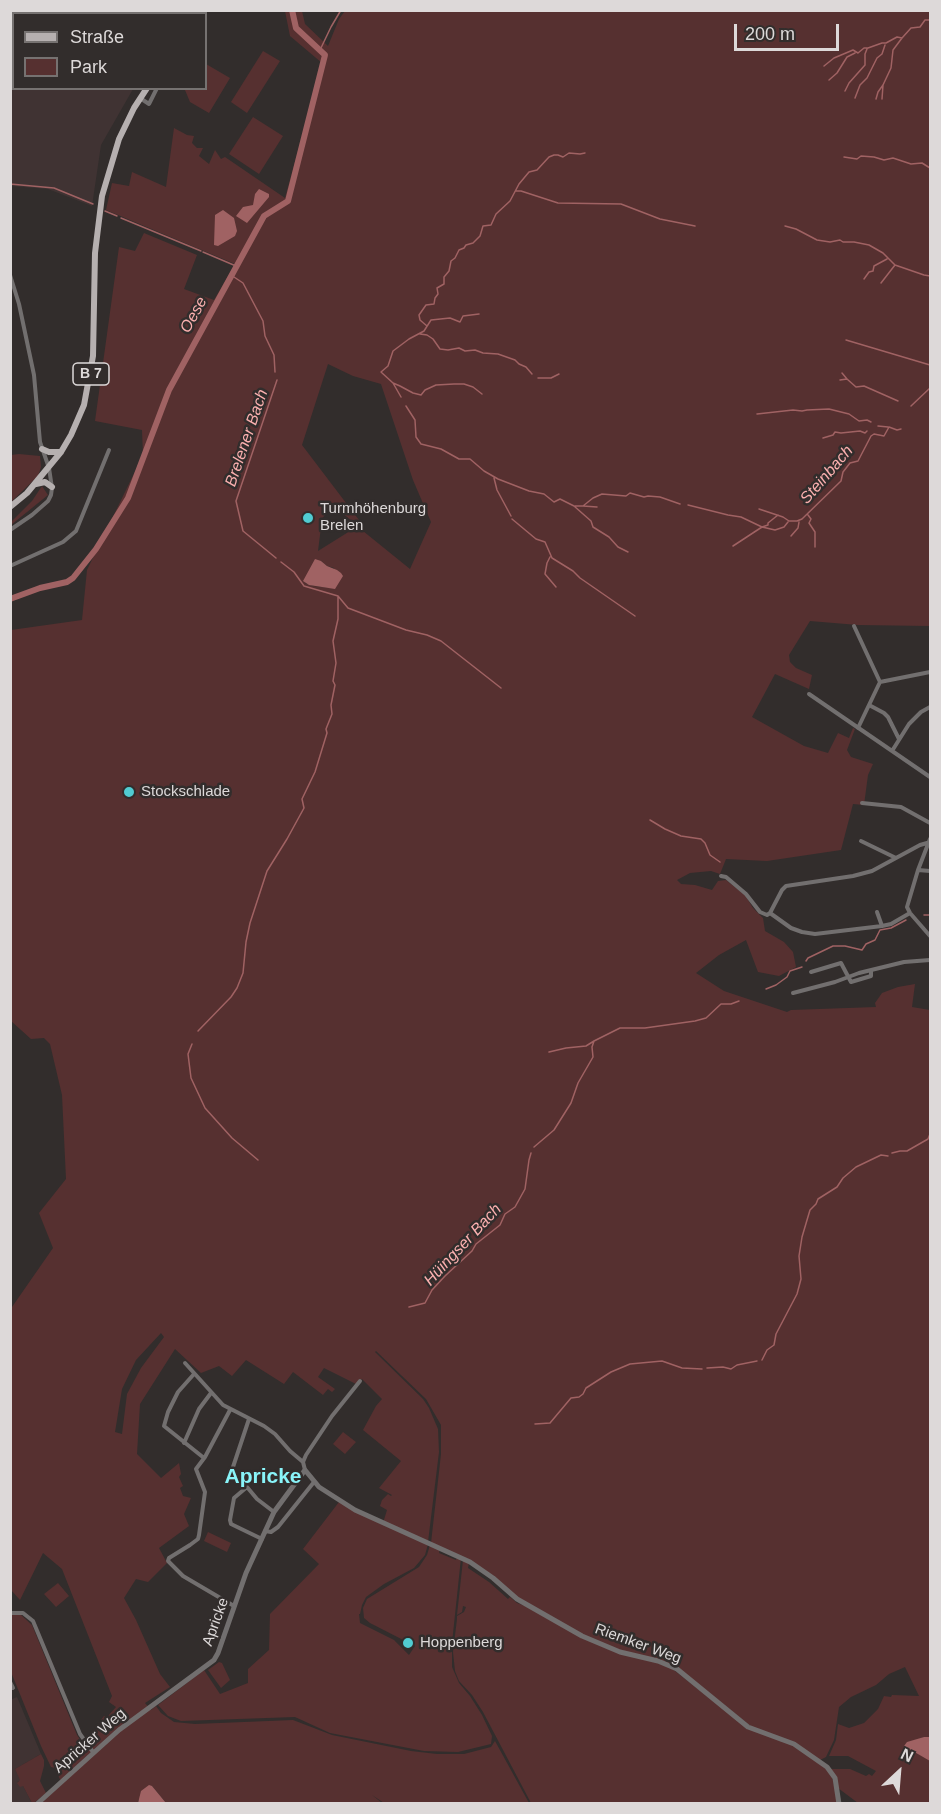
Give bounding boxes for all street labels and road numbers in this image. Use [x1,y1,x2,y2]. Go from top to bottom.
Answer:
road number: B 7 [73,363,109,385]
street label: Apricke [199,1595,233,1649]
street label: Riemker Weg [592,1620,684,1668]
street label: Apricker Weg [50,1705,130,1777]

